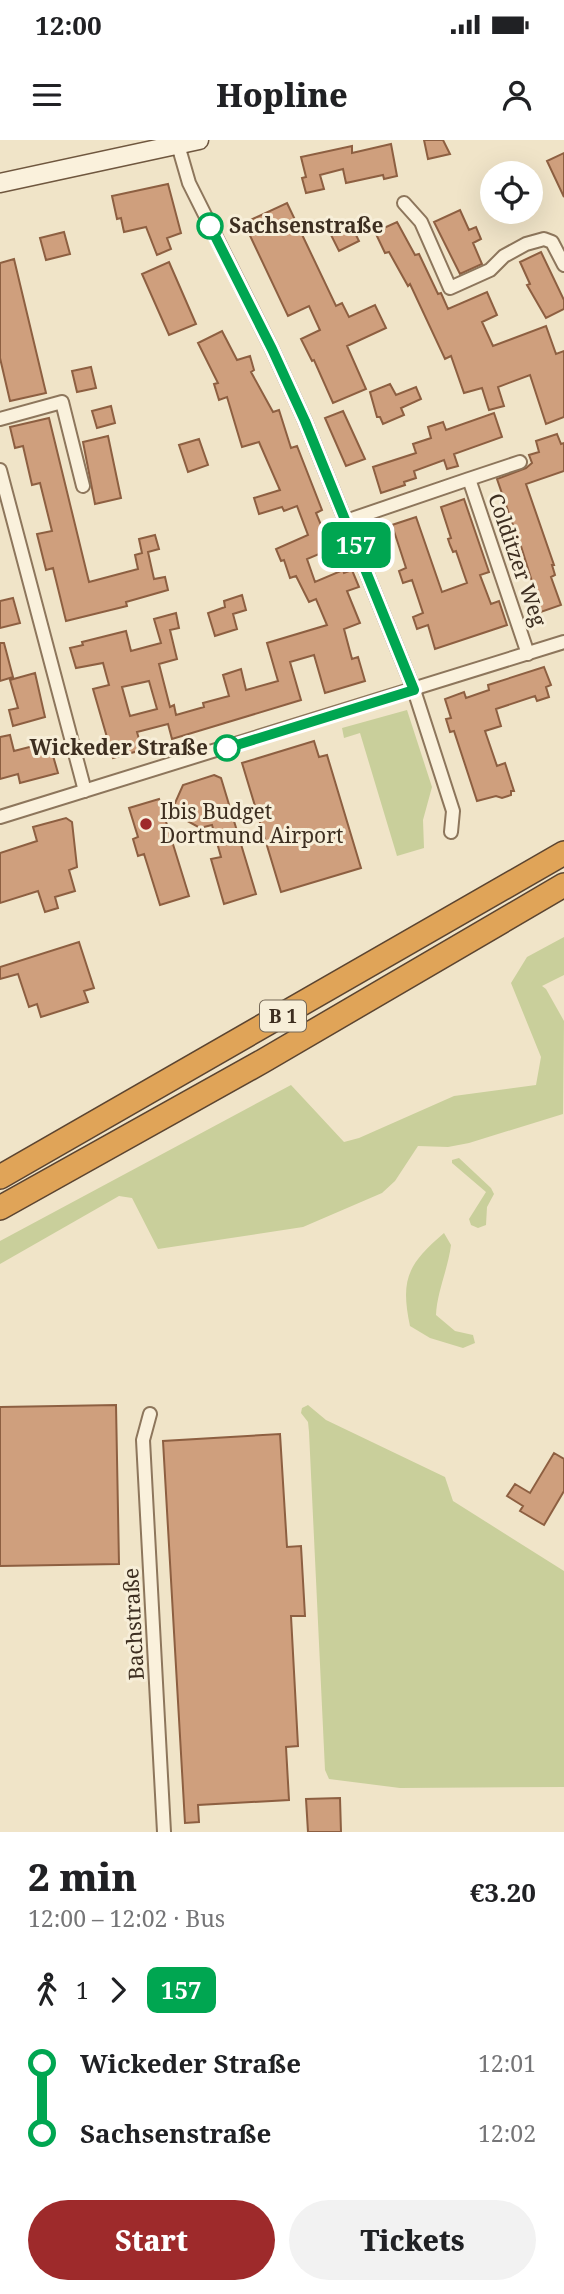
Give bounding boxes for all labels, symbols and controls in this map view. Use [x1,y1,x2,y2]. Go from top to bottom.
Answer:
text: 12:00 [35,7,102,43]
text: Hopline [216,73,348,116]
icon: menu [28,76,66,114]
icon: person [498,76,536,114]
map controls [480,161,543,224]
button: locate [480,161,543,224]
place label: Sachsenstraße [229,211,384,239]
marker: Sachsenstraße [197,213,223,239]
street label: Colditzer Weg [482,489,554,631]
line badge: 157 [316,522,396,568]
text: 157 [336,528,376,561]
place label: Wickeder Straße [29,733,208,761]
marker: Wickeder Straße [214,735,240,761]
place label: Ibis Budget Dortmund Airport [160,797,343,849]
marker: Ibis Budget Dortmund Airport [138,816,154,832]
road number: B 1 [260,1000,306,1031]
street label: Bachstraße [116,1567,150,1681]
text: 2 min [28,1850,137,1902]
text: €3.20 [470,1874,536,1910]
text: 12:00 – 12:02 · Bus [28,1902,225,1934]
icon: walk [28,1971,66,2009]
icon: forward [99,1971,137,2009]
text: 157 [161,1973,202,2006]
text: 1 [76,1974,89,2006]
text: Wickeder Straße [80,2045,301,2081]
text: 12:01 [478,2047,536,2079]
text: Sachsenstraße [80,2115,271,2151]
text: 12:02 [478,2117,536,2149]
button: Start [28,2200,275,2280]
button: Tickets [289,2200,536,2280]

